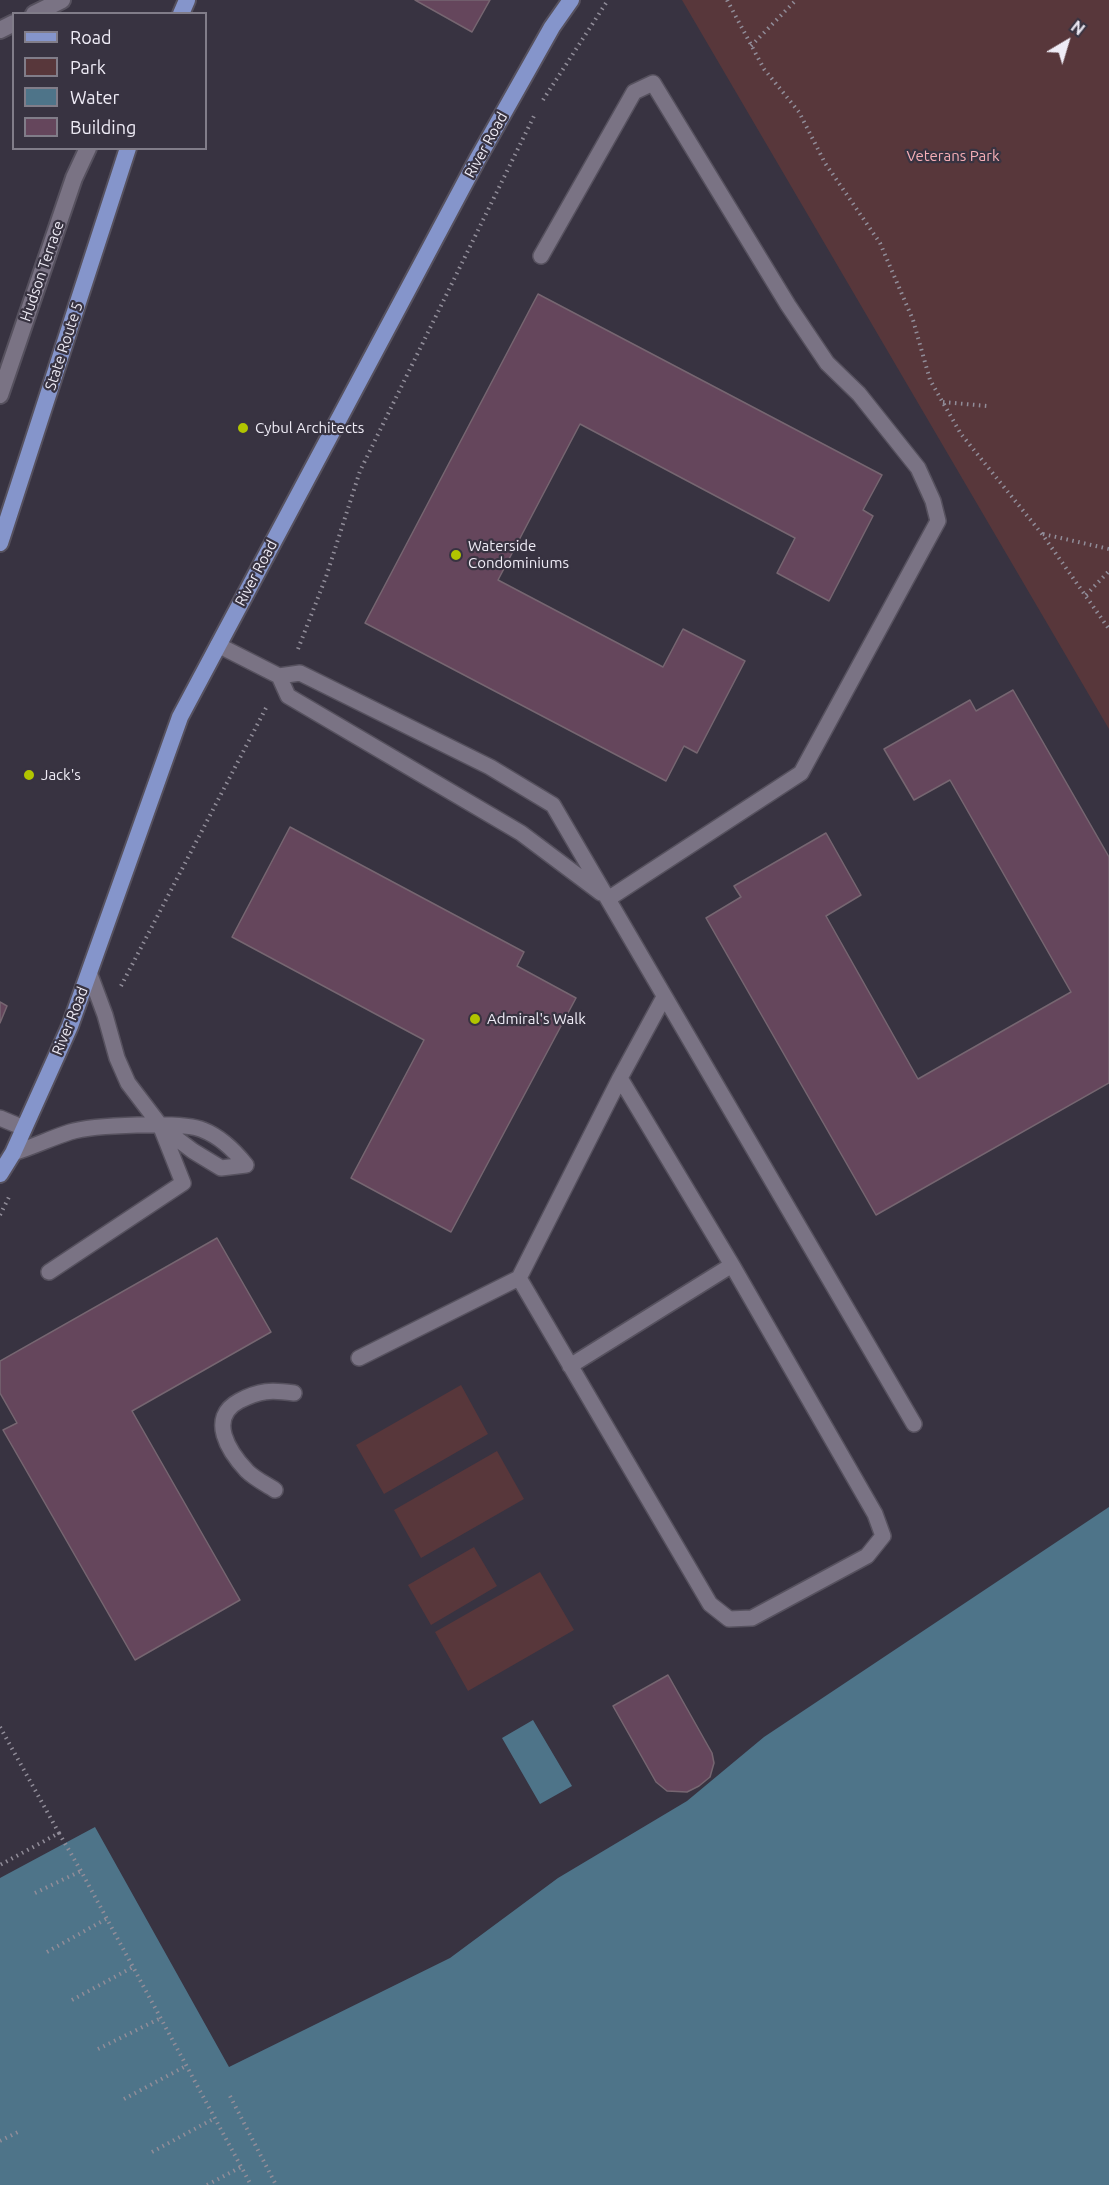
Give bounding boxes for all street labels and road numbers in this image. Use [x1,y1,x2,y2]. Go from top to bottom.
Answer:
street label: River Road [461,109,511,181]
street label: Hudson Terrace [16,218,68,324]
street label: State Route 5 [41,300,87,392]
street label: River Road [231,537,281,609]
street label: River Road [48,984,92,1058]

